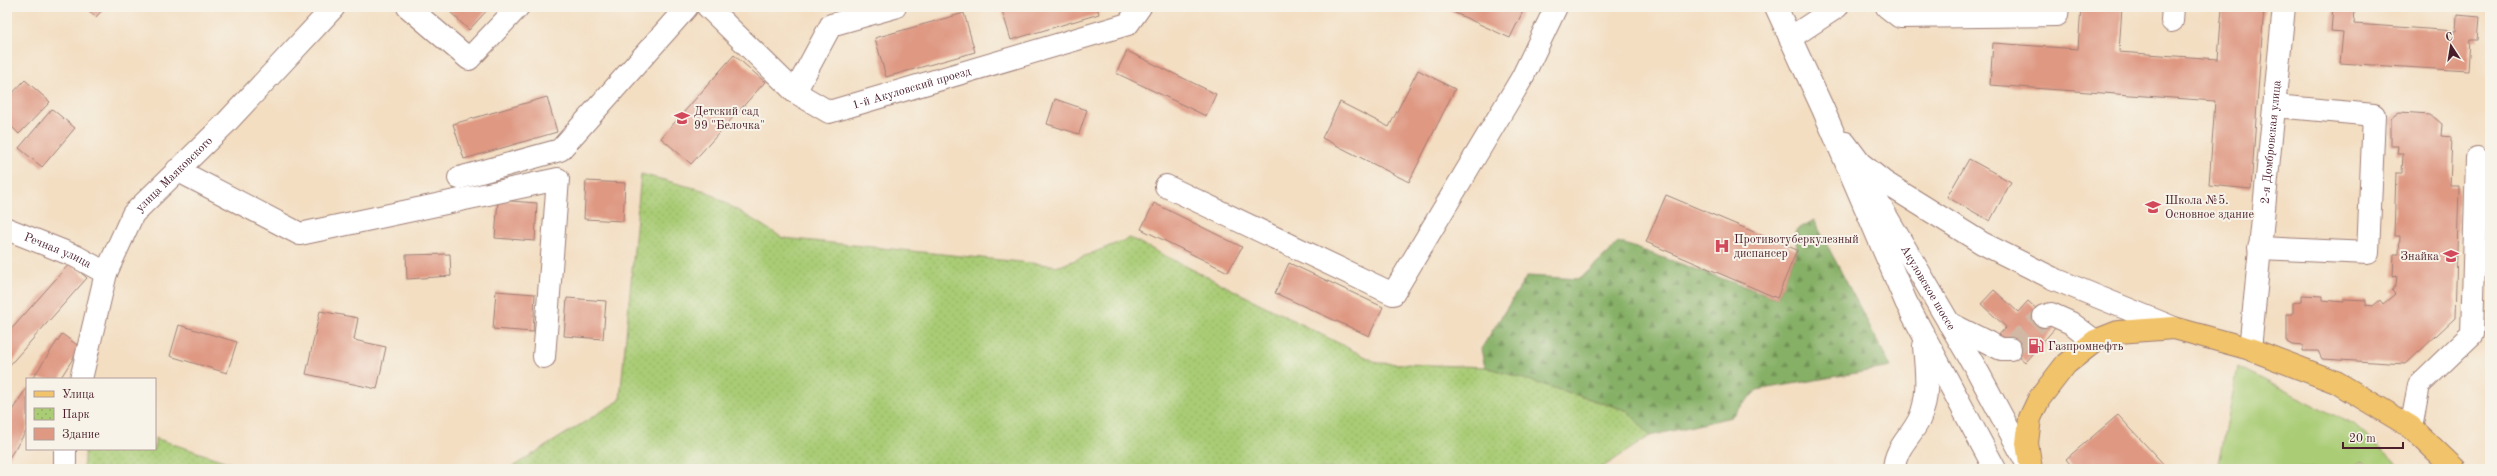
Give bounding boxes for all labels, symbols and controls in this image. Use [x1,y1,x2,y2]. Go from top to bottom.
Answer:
north arrow [2431,26,2471,66]
text: С [2445,32,2454,44]
street label: 1-й Акуловский проезд [851,66,972,112]
street label: 2-я Домбровская улица [2259,80,2284,205]
place label: Детский сад 99 "Белочка" [694,106,765,132]
school or university icon: Детский сад 99 "Белочка" [673,109,691,127]
street label: улица Маяковского [134,135,215,215]
place label: Школа №5. Основное здание [2165,194,2254,221]
school or university icon: Школа №5. Основное здание [2144,198,2162,216]
street label: Речная улица [22,231,93,271]
place label: Противотуберкулезный диспансер [1734,234,1859,260]
hospital icon: Противотуберкулезный диспансер [1713,237,1731,255]
street label: Акуловское шоссе [1898,244,1957,333]
school or university icon: Знайка [2442,247,2460,265]
place label: Знайка [2401,251,2439,263]
fuel station icon: Газпромнефть [2027,337,2045,355]
place label: Газпромнефть [2048,341,2124,353]
legend [26,378,156,450]
text: Улица [62,389,95,401]
text: Парк [62,409,90,421]
scale bar [2343,424,2403,450]
text: Здание [62,429,100,441]
text: 20 m [2349,433,2376,445]

